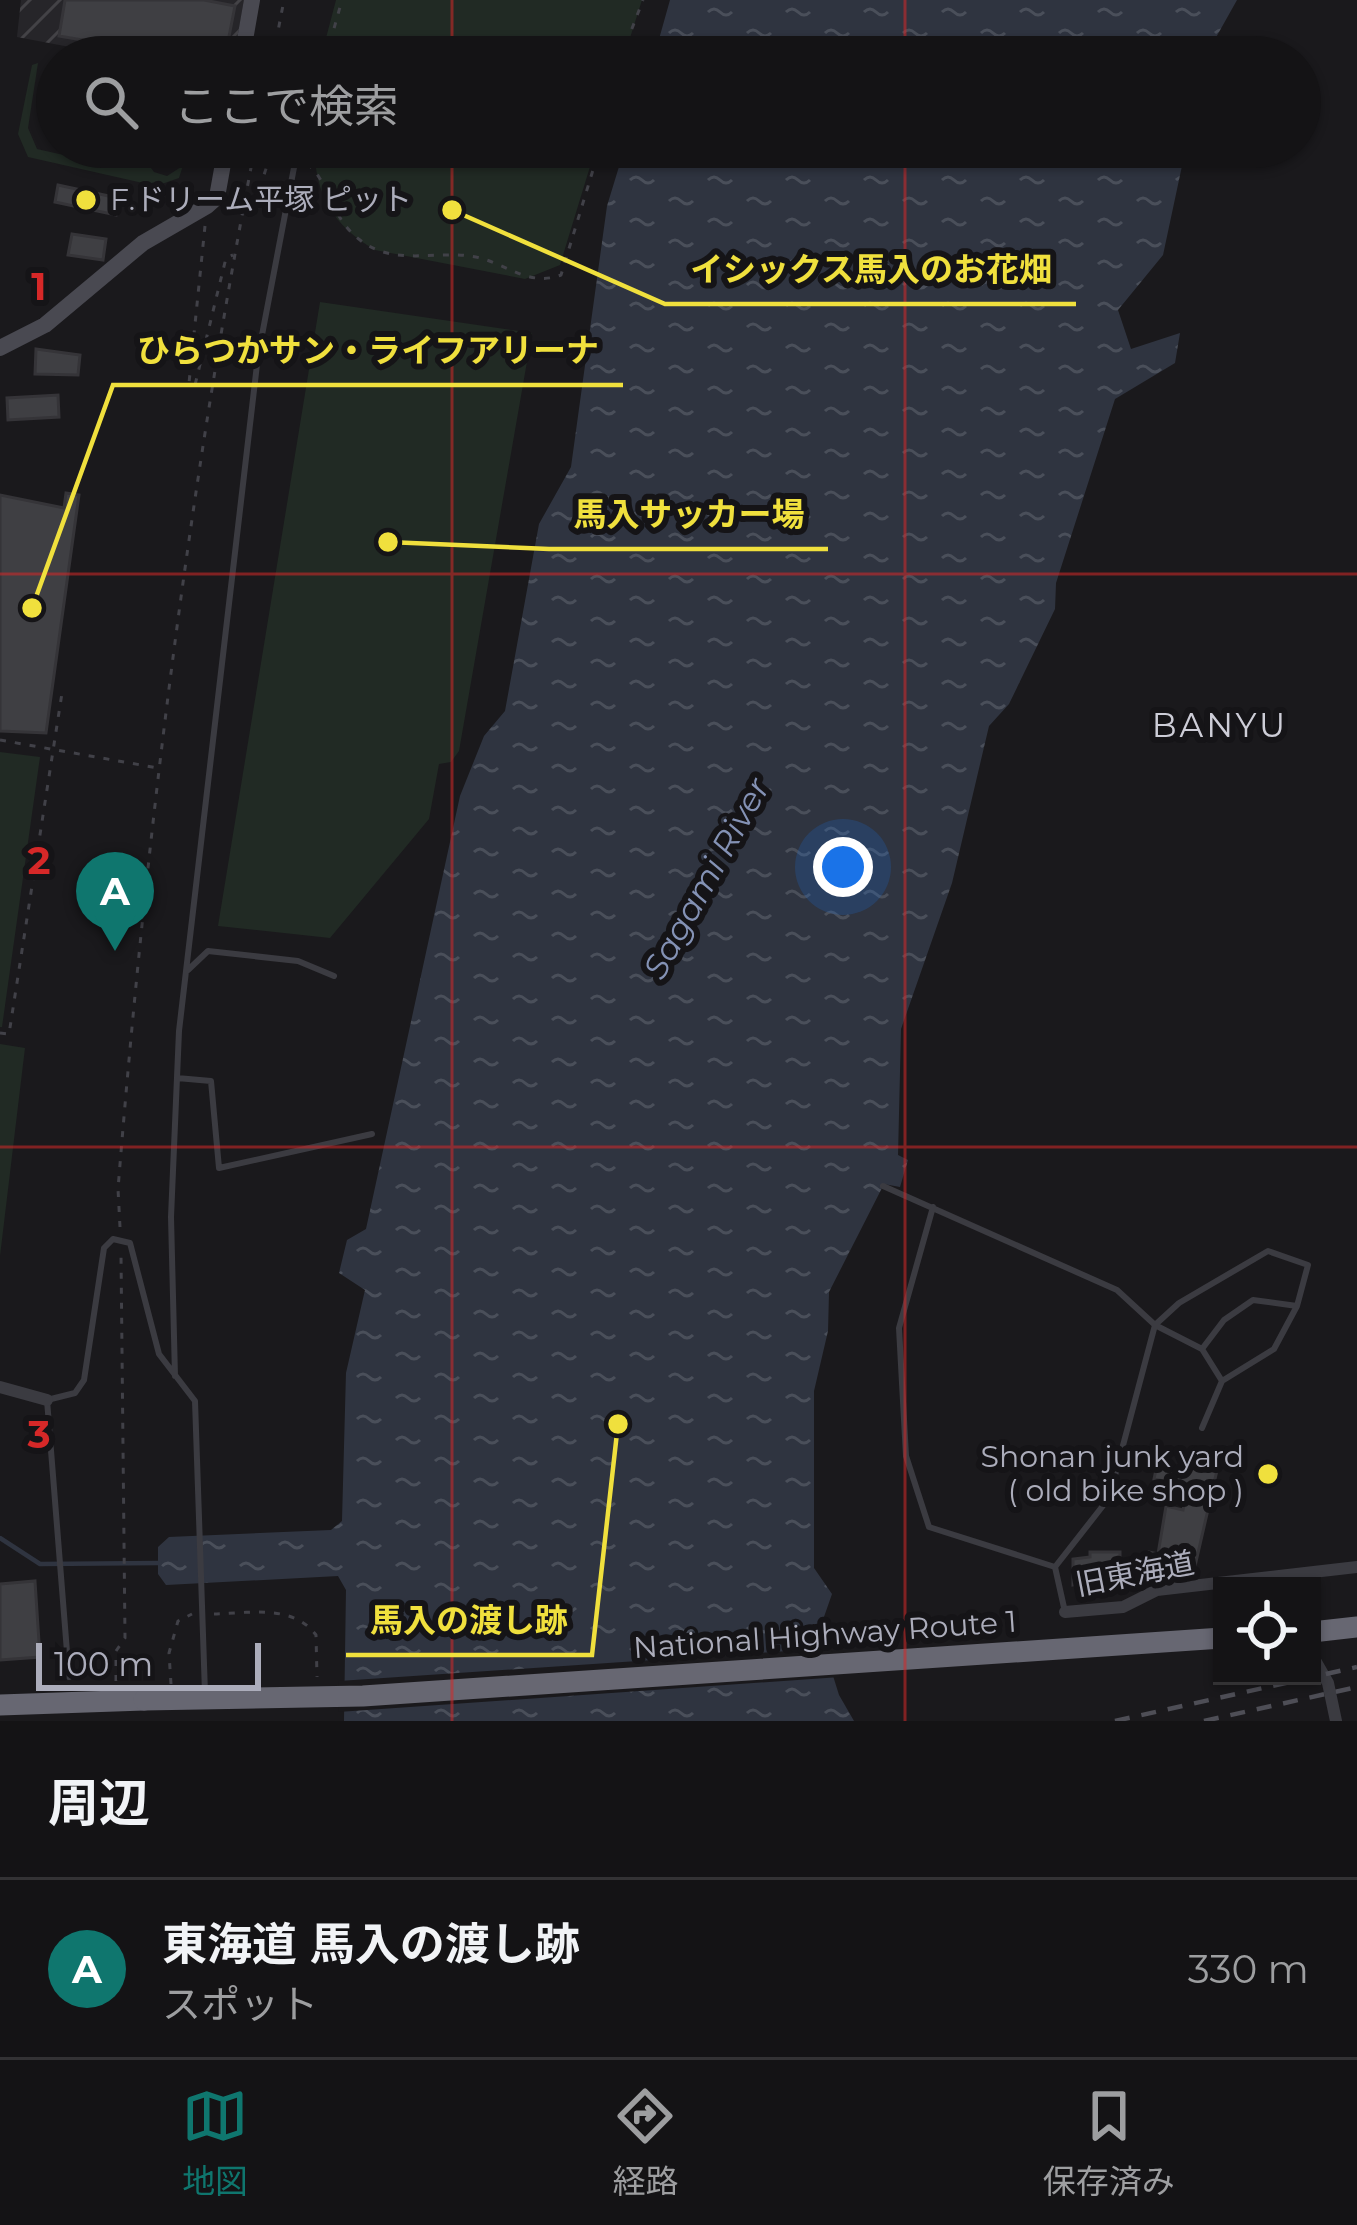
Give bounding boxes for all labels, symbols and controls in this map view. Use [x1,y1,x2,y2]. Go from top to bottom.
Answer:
search box [36,36,1321,168]
icon: search [78,69,144,135]
text: ここで検索 [174,78,399,133]
place label: F.ドリーム平塚 ピット [110,181,412,218]
marker: F.ドリーム平塚 ピット [73,187,99,213]
callout: イシックス馬入のお花畑 [665,235,1076,304]
text: イシックス馬入のお花畑 [690,249,1052,289]
text: 1 [31,262,47,310]
callout: ひらつかサン・ライフアリーナ [113,316,623,385]
text: ひらつかサン・ライフアリーナ [137,330,599,370]
callout: 馬入サッカー場 [549,480,828,549]
text: 馬入サッカー場 [574,494,805,534]
district label: BANYU [1152,705,1288,745]
water label: Sagami River [634,770,778,985]
text: 2 [27,836,51,884]
your location [813,837,873,897]
pin: A [76,852,154,951]
text: 3 [26,1410,51,1458]
place label: Shonan junk yard ( old bike shop ) [981,1438,1244,1509]
marker: Shonan junk yard ( old bike shop ) [1255,1461,1281,1487]
street label: 旧東海道 [1072,1544,1197,1603]
map controls [1213,1577,1321,1685]
button: locate [1213,1577,1321,1685]
callout: 馬入の渡し跡 [346,1586,592,1655]
text: 馬入の渡し跡 [370,1600,568,1640]
street label: National Highway Route 1 [632,1603,1018,1666]
scale bar [36,1637,261,1690]
text: 100 m [54,1644,153,1684]
text: 周辺 [48,1772,150,1834]
text: 東海道 馬入の渡し跡 [162,1916,580,1971]
text: A [72,1945,102,1993]
text: 330 m [1188,1945,1309,1993]
text: スポット [162,1980,318,2028]
tab: 地図 [182,2083,248,2203]
tab: 経路 [612,2083,678,2203]
tab: 保存済み [1043,2083,1175,2203]

